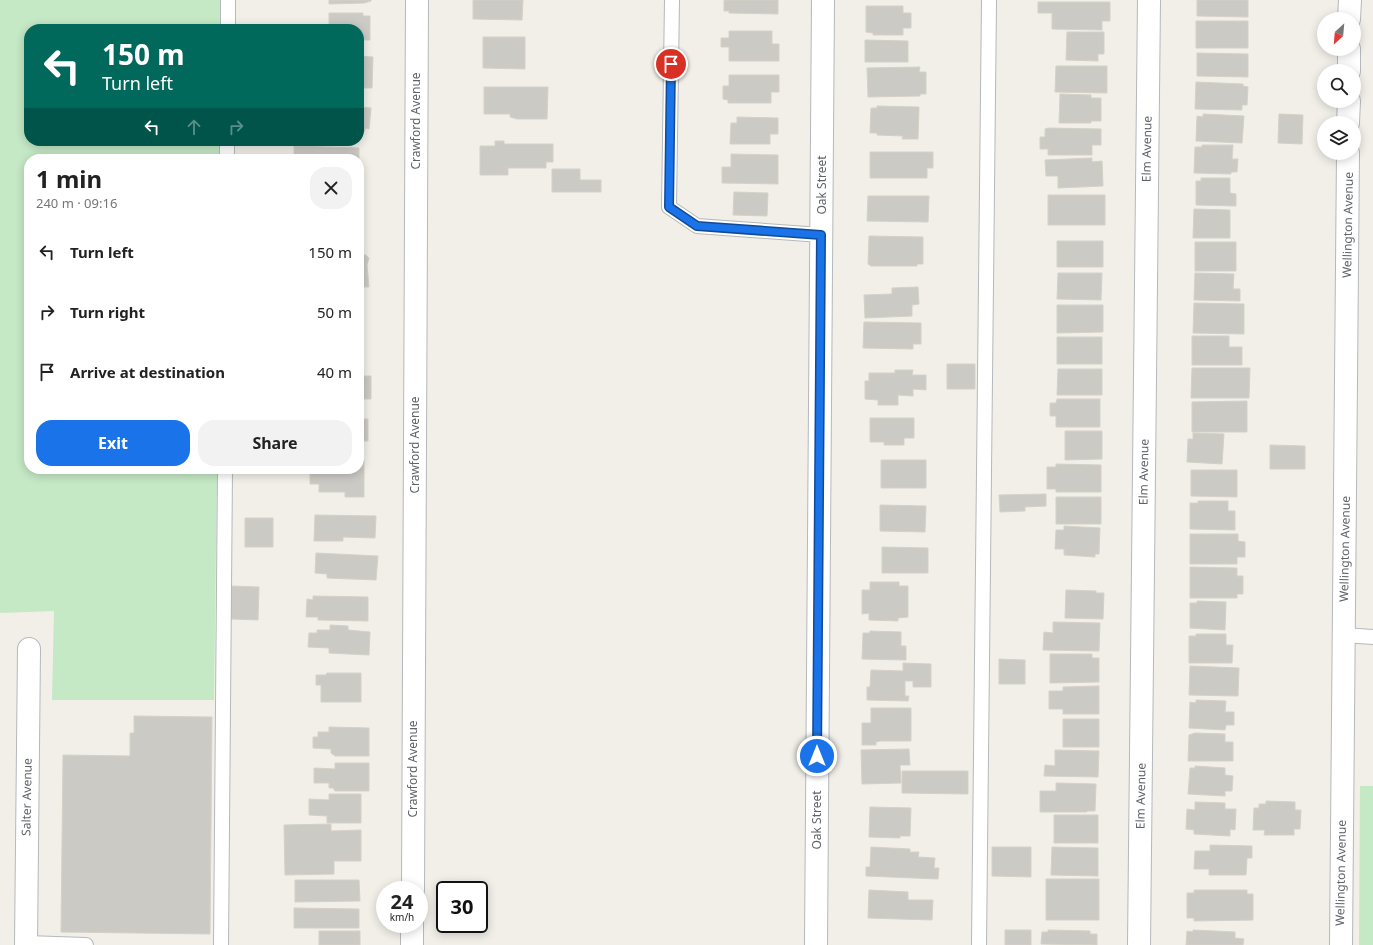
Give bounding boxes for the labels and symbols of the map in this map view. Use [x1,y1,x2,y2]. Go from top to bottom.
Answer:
north arrow [1317,12,1361,56]
pin [654,47,688,81]
street label: Crawford Avenue [407,72,424,170]
street label: Elm Avenue [1137,116,1156,182]
street label: Oak Street [813,155,830,215]
street label: Wellington Avenue [1338,172,1357,278]
street label: Crawford Avenue [406,396,423,494]
street label: Elm Avenue [1134,439,1153,505]
street label: Wellington Avenue [1335,496,1354,602]
street label: Crawford Avenue [404,720,421,818]
position arrow [796,735,838,777]
street label: Salter Avenue [17,758,36,836]
street label: Elm Avenue [1131,763,1150,829]
street label: Oak Street [808,790,825,850]
street label: Wellington Avenue [1331,820,1350,926]
speed limit sign: 30 [436,881,488,933]

